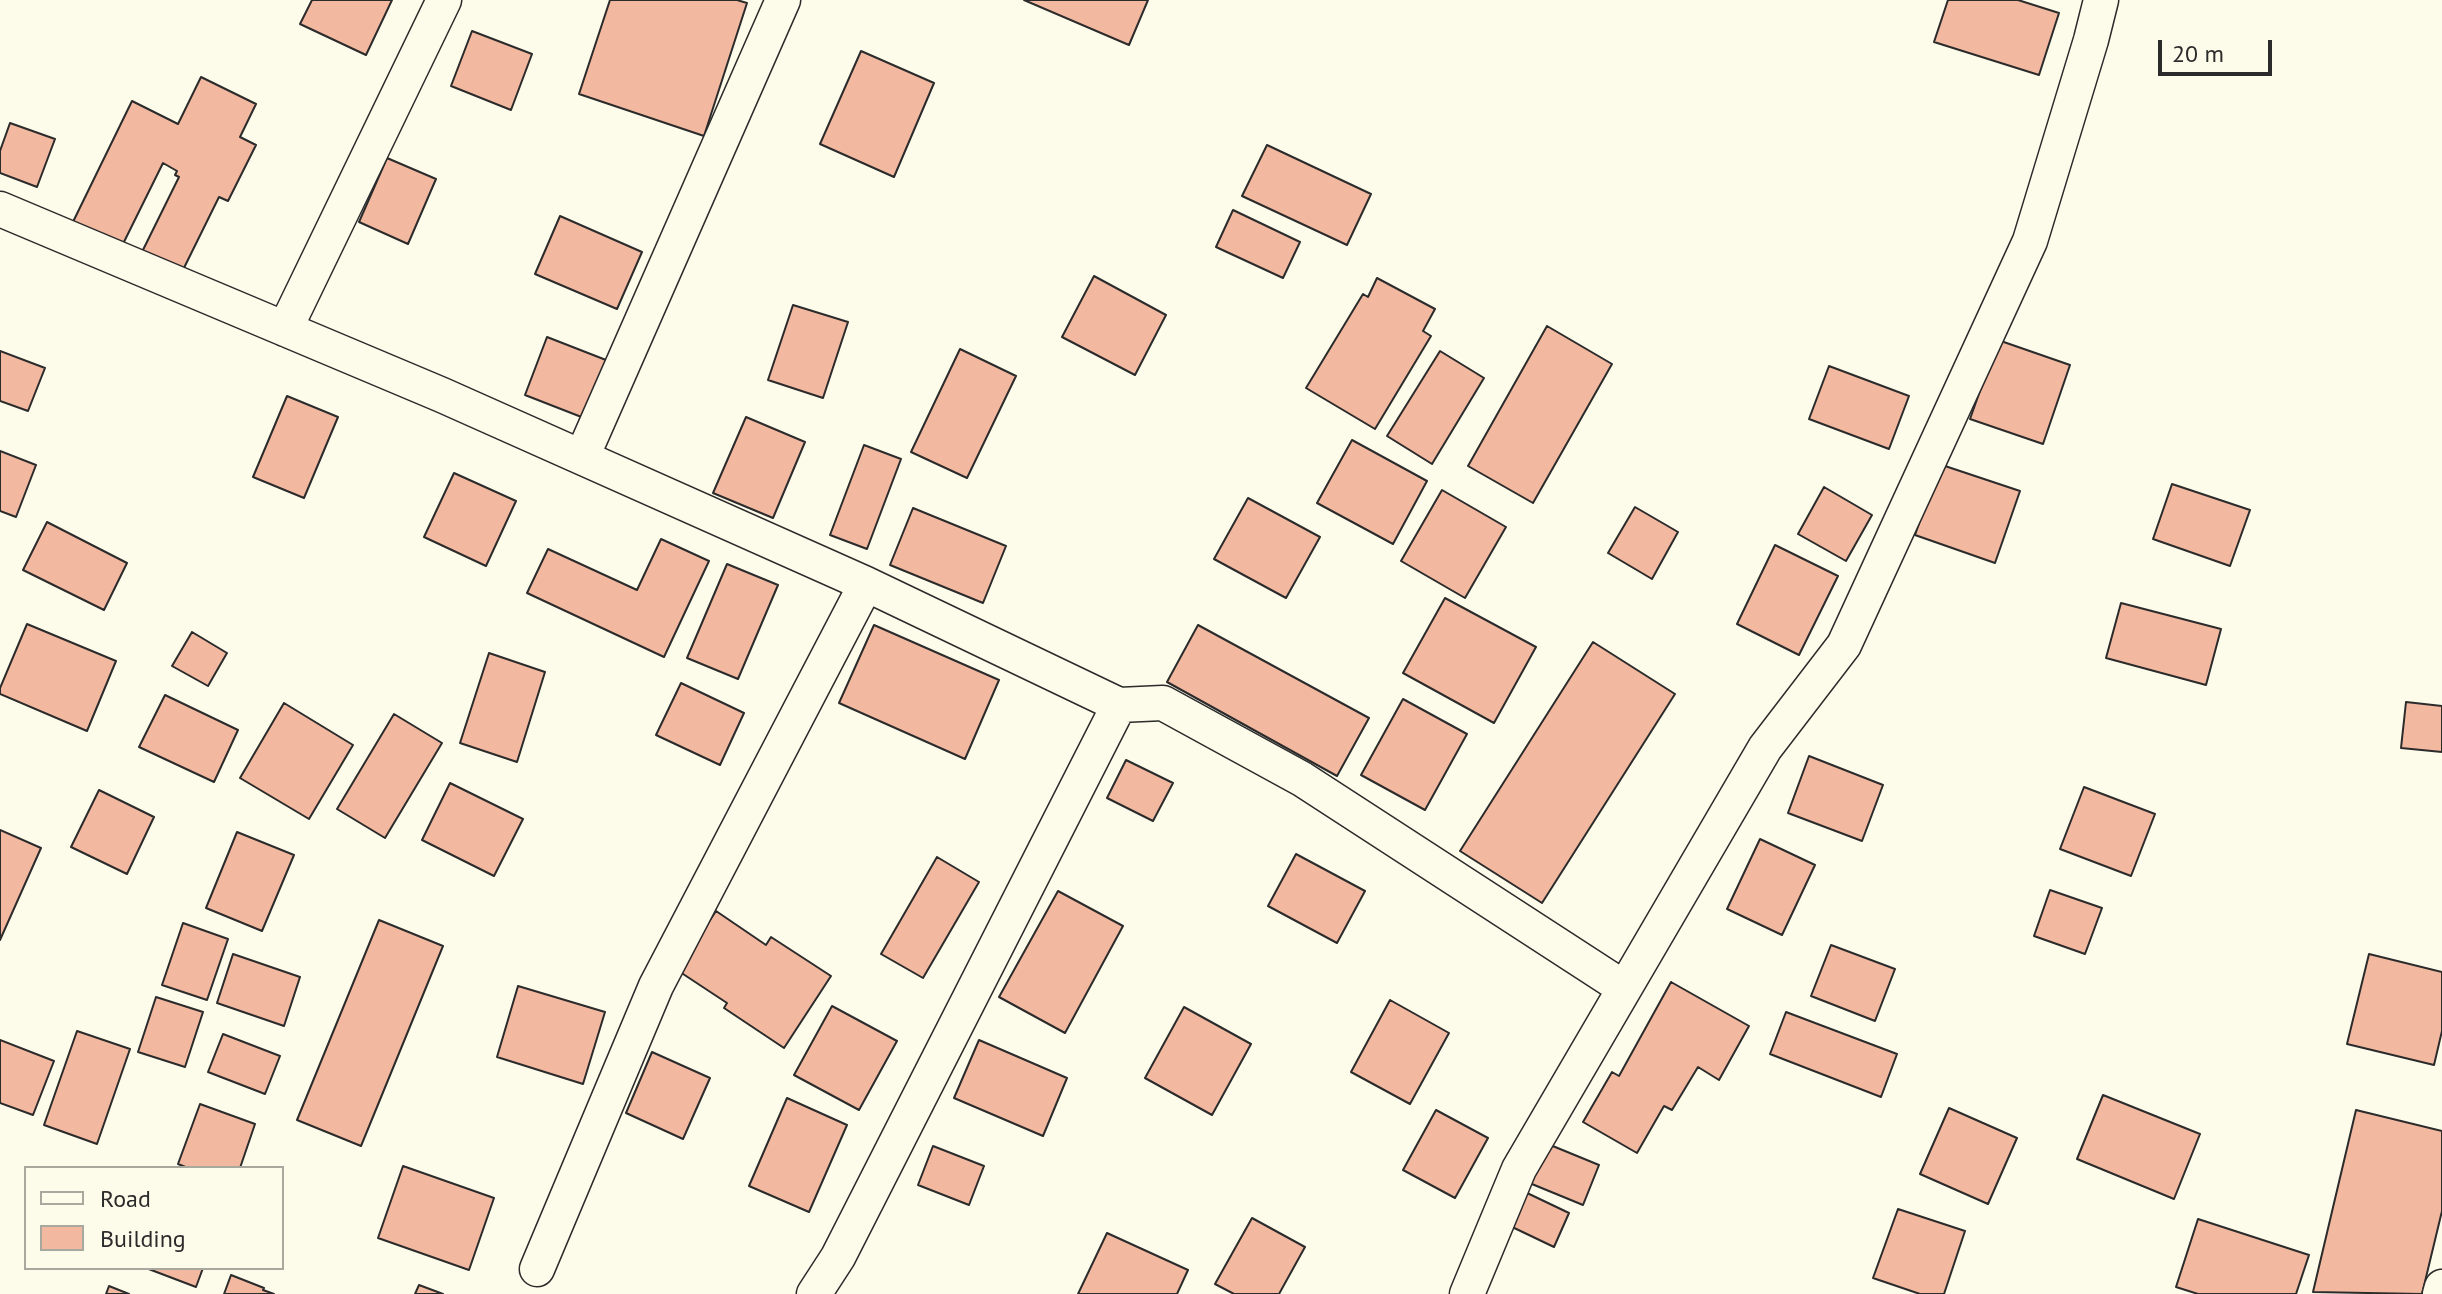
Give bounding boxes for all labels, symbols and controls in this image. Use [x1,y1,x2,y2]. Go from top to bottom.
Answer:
scale bar [2162,24,2276,74]
text: 20 m [2172,38,2224,69]
legend [24,1166,284,1270]
text: Road [100,1183,151,1214]
text: Building [100,1223,186,1254]

